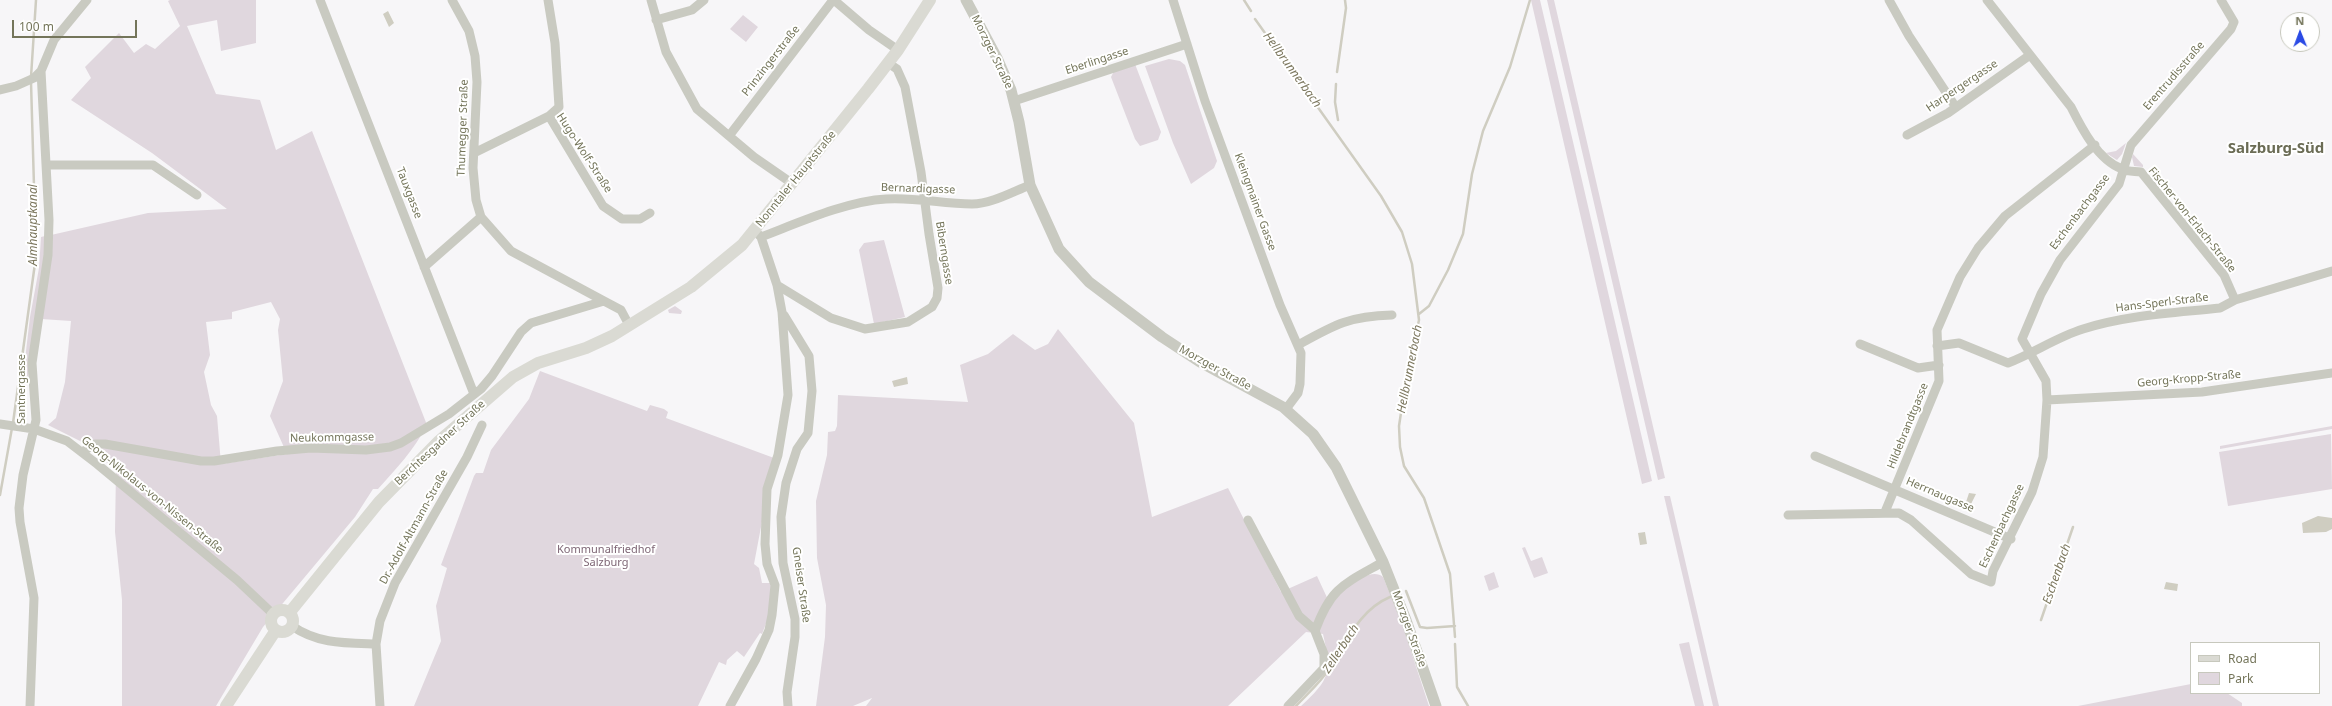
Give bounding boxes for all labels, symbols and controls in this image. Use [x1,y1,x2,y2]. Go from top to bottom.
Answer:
scale bar [14,12,139,38]
north arrow [2280,12,2320,52]
street label: Morzger Straße [968,13,1016,91]
text: N [2295,13,2304,28]
text: 100 m [19,18,54,35]
street label: Prinzingerstraße [739,23,803,99]
water label: Hellbrunnerbach [1260,29,1324,111]
street label: Erentrudisstraße [2141,39,2207,113]
street label: Eberlingasse [1064,45,1130,77]
street label: Harpergergasse [1924,57,2000,115]
street label: Thumegger Straße [455,79,471,177]
street label: Hugo-Wolf-Straße [553,111,615,195]
street label: Nonntaler Hauptstraße [753,128,839,230]
district label: Salzburg-Süd [2228,140,2324,158]
street label: Kleingmainer Gasse [1231,151,1279,253]
street label: Fischer-von-Erlach-Straße [2145,165,2239,275]
street label: Tauxgasse [393,166,425,220]
street label: Eschenbachgasse [2047,172,2113,252]
street label: Bernardigasse [881,181,955,197]
water label: Almhauptkanal [27,184,41,266]
street label: Biberngasse [932,220,956,286]
street label: Hans-Sperl-Straße [2115,291,2209,315]
water label: Hellbrunnerbach [1394,324,1426,414]
street label: Morzger Straße [1177,343,1253,393]
street label: Santnergasse [15,354,29,424]
street label: Georg-Kropp-Straße [2137,368,2241,390]
street label: Hildebrandtgasse [1885,381,1931,471]
street label: Berchtesgadner Straße [392,398,488,488]
street label: Neukommgasse [290,431,374,445]
street label: Georg-Nikolaus-von-Nissen-Straße [79,434,225,556]
street label: Dr.-Adolf-Altmann-Straße [377,467,451,587]
street label: Herrnaugasse [1904,475,1976,515]
street label: Eschenbachgasse [1977,482,2027,570]
water label: Eschenbach [2040,542,2074,606]
park label: Kommunalfriedhof Salzburg [557,543,655,569]
street label: Gneiser Straße [789,546,813,624]
street label: Morzger Straße [1389,589,1429,669]
water label: Zellerbach [1320,622,1362,676]
legend [2190,642,2320,694]
text: Road [2228,650,2257,667]
text: Park [2228,670,2253,687]

